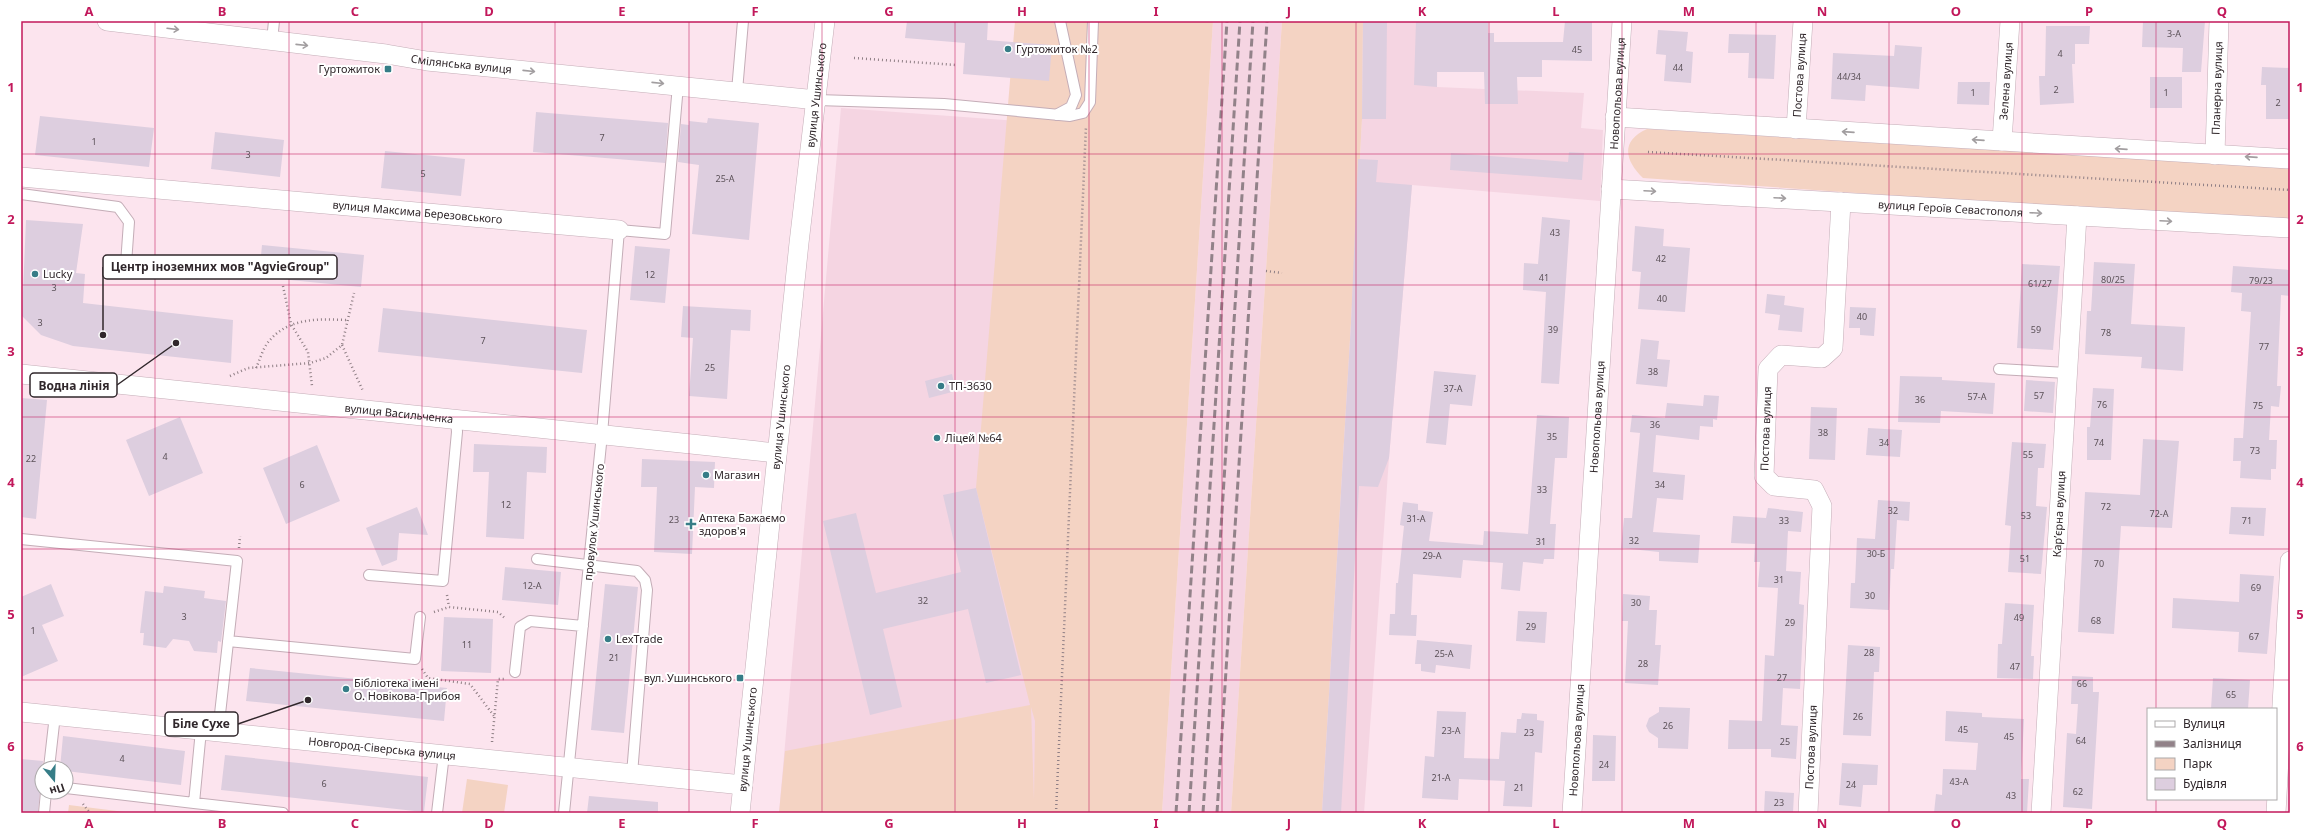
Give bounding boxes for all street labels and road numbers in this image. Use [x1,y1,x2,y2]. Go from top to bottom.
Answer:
street label: Постова вулиця [1789,32,1809,118]
street label: Новопольова вулиця [1606,37,1628,150]
street label: Планерна вулиця [2208,41,2225,135]
street label: вулиця Ушинського [802,42,829,148]
street label: Зелена вулиця [1995,42,2016,121]
street label: Смілянська вулиця [410,50,513,76]
street label: вулиця Героїв Севастополя [1877,196,2023,220]
street label: вулиця Максима Березовського [332,197,503,227]
street label: Новопольова вулиця [1585,360,1608,473]
street label: вулиця Ушинського [768,364,793,470]
street label: Постова вулиця [1756,386,1774,471]
street label: вулиця Васильченка [344,400,454,426]
street label: провулок Ушинського [580,463,607,581]
street label: Карʼєрна вулиця [2049,470,2068,558]
street label: Новопольова вулиця [1565,683,1587,797]
street label: вулиця Ушинського [734,686,760,793]
street label: Постова вулиця [1801,705,1820,790]
street label: Новгород-Сіверська вулиця [308,733,457,763]

